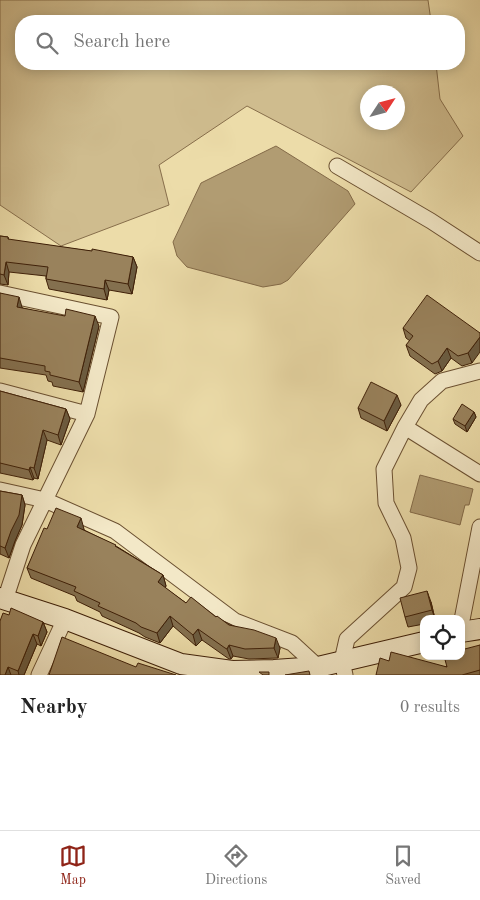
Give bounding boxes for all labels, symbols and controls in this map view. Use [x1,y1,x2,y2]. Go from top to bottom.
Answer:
search box [15,15,465,70]
icon: search [33,29,61,57]
text: Search here [73,33,170,52]
north arrow [360,85,405,130]
map controls [420,615,465,660]
button: locate [420,615,465,660]
text: Nearby [20,697,88,718]
text: 0 results [400,700,460,716]
tab: Map [59,842,87,889]
tab: Directions [205,842,267,889]
tab: Saved [385,842,421,889]

